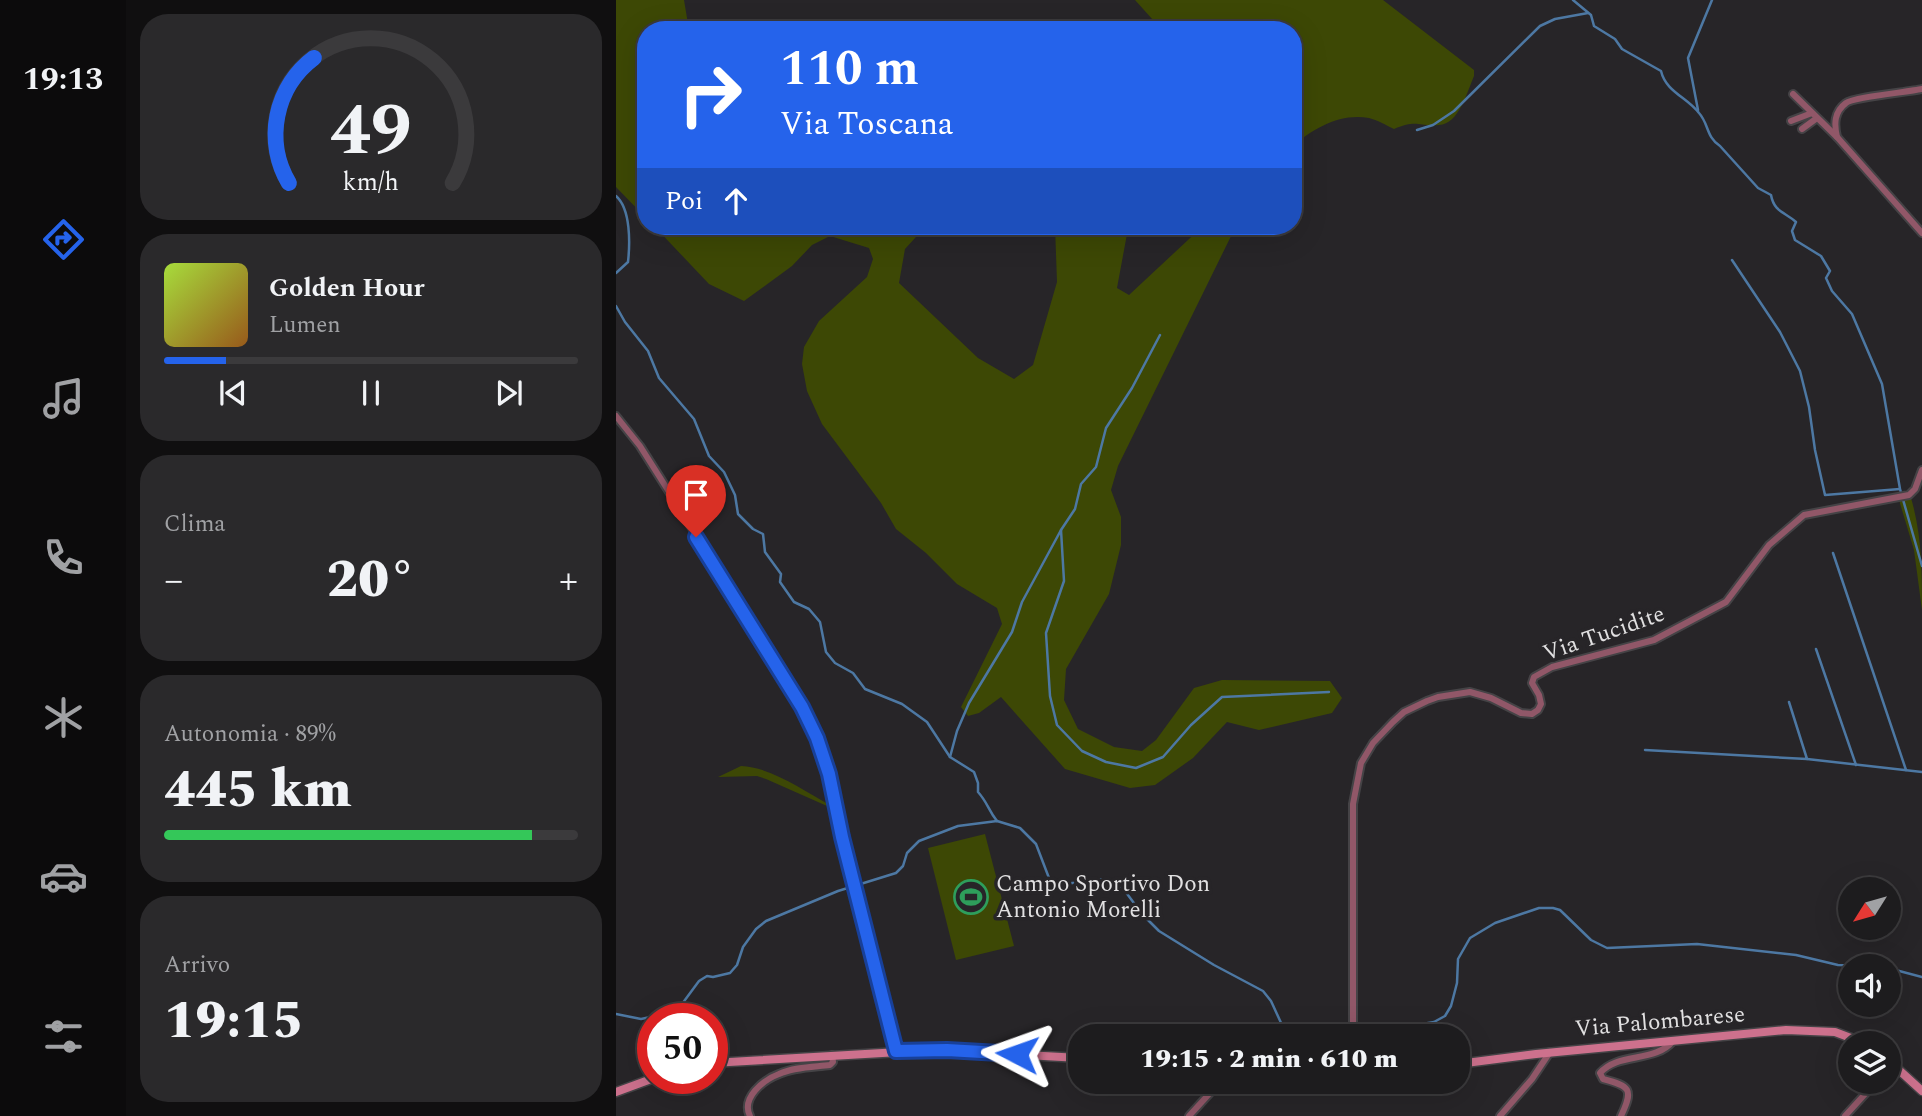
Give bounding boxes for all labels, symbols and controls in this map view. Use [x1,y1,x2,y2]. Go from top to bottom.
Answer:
text: 110 m [780,32,919,107]
icon: right [665,49,756,140]
text: 19:13 [23,55,103,104]
text: 49 [330,77,412,188]
text: Via Toscana [780,100,954,149]
text: km/h [343,164,399,202]
text: Poi [665,181,703,221]
icon: ahead [717,182,755,220]
icon: directions [39,215,88,264]
text: Golden Hour [269,268,425,308]
text: Lumen [269,308,341,343]
icon: music [39,374,88,423]
icon: previous [214,374,252,412]
icon: pause [352,374,390,412]
icon: next [490,374,528,412]
pin [666,465,726,537]
icon: arrive [677,476,715,514]
text: Clima [164,507,226,542]
icon: phone [39,533,88,582]
text: 20° [327,541,415,620]
text: − [164,552,183,610]
text: + [559,552,578,610]
street label: Via Tucidite [1538,597,1670,671]
icon: climate [39,693,88,742]
text: Autonomia · 89% [164,717,336,752]
text: 445 km [164,751,352,830]
icon: car [39,852,88,901]
place label: Campo Sportivo Don Antonio Morelli [996,867,1210,928]
north arrow [1838,877,1900,940]
map controls [1838,877,1901,1094]
sports icon: Campo Sportivo Don Antonio Morelli [952,878,990,916]
text: Arrivo [164,948,230,983]
button: sound [1838,954,1901,1017]
text: 19:15 [164,982,303,1061]
street label: Via Palombarese [1573,997,1747,1047]
speed limit sign: 50 [637,1003,728,1094]
icon: filters [39,1012,88,1061]
position arrow [980,1017,1054,1091]
button: layers [1838,1031,1901,1094]
text: 19:15 · 2 min · 610 m [1140,1039,1398,1079]

